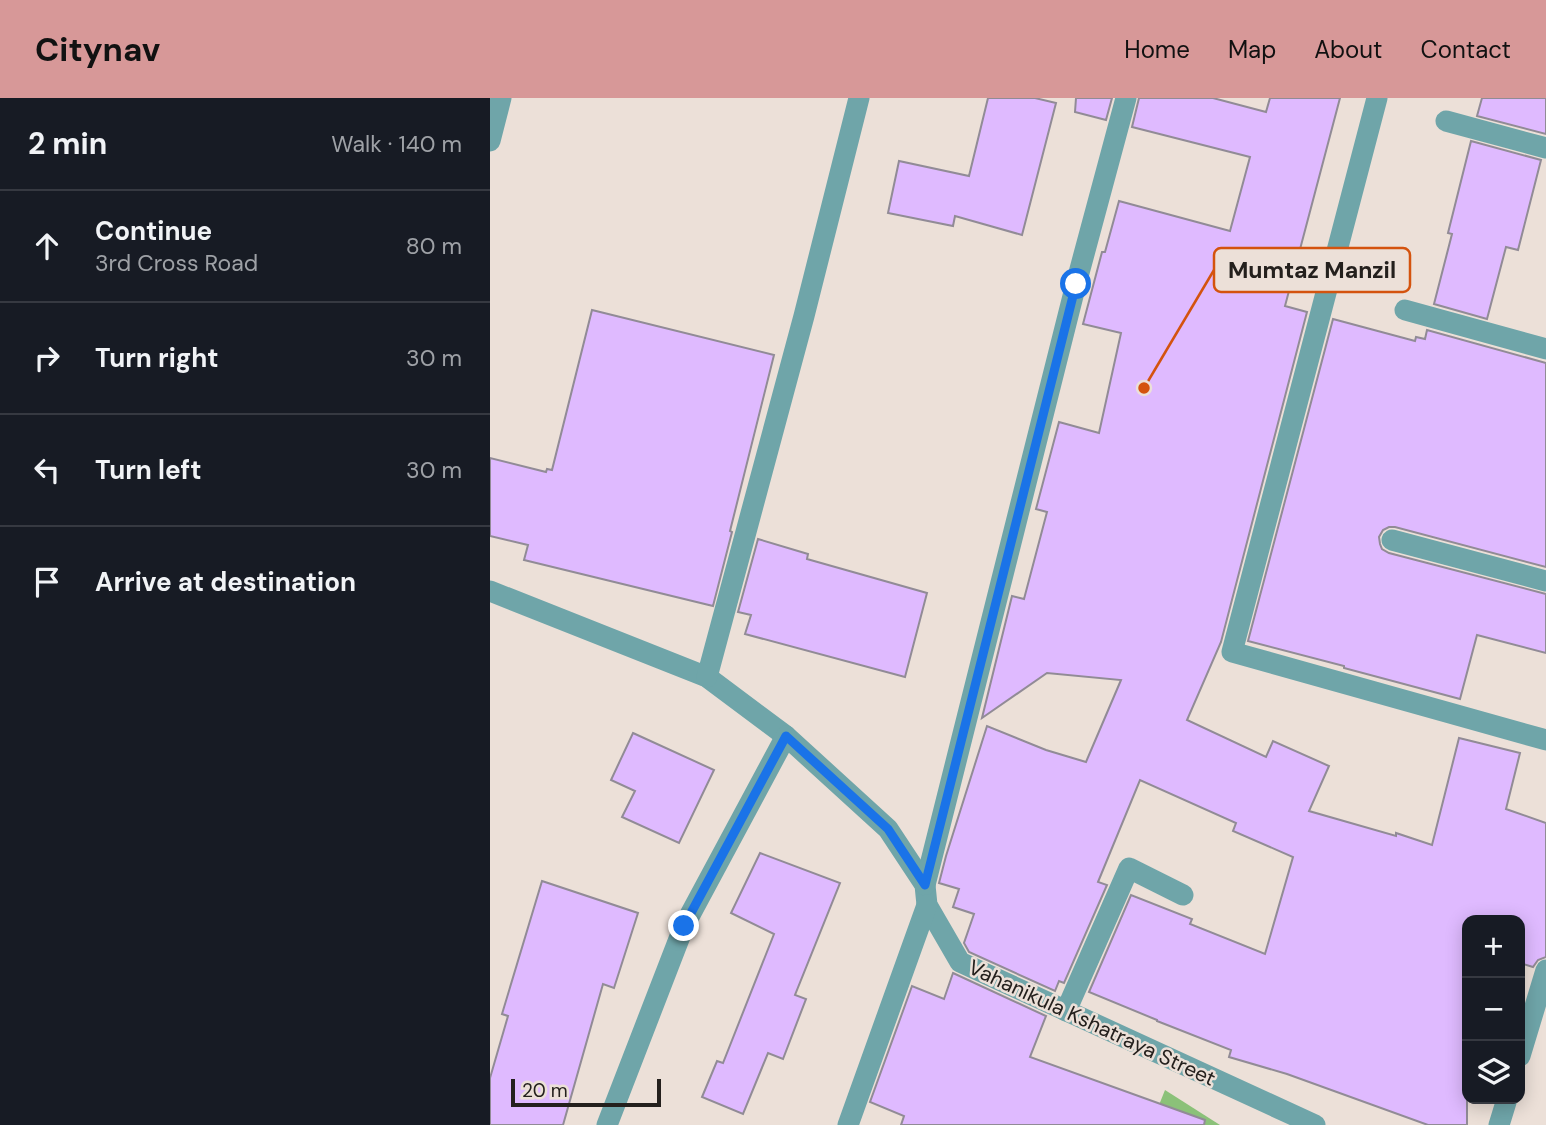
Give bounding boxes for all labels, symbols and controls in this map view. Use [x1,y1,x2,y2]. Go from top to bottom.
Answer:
text: Citynav [35,28,160,71]
text: Home [1124,34,1190,65]
text: Map [1228,34,1276,65]
text: About [1314,34,1383,65]
text: Contact [1421,34,1511,65]
text: 2 min [28,124,107,163]
text: Walk · 140 m [331,129,462,159]
text: Continue [95,214,212,248]
icon: ahead [28,227,66,265]
text: 80 m [406,231,462,261]
text: 3rd Cross Road [95,248,258,278]
callout: Mumtaz Manzil [1214,248,1410,292]
text: Mumtaz Manzil [1228,255,1396,285]
route start [1060,268,1091,299]
icon: right [28,339,66,377]
text: Turn right [95,341,219,375]
text: 30 m [406,343,462,373]
icon: left [28,451,66,489]
text: Turn left [95,453,202,487]
text: 30 m [406,455,462,485]
icon: arrive [28,563,66,601]
text: Arrive at destination [95,565,356,599]
route end [668,910,699,941]
map controls [1462,915,1525,1104]
button: + [1462,915,1525,978]
street label: Vahanikula Kshatraya Street [964,953,1220,1093]
button: − [1462,978,1525,1041]
button: layers [1462,1041,1525,1104]
scale bar [511,1076,662,1108]
text: 20 m [522,1078,568,1103]

